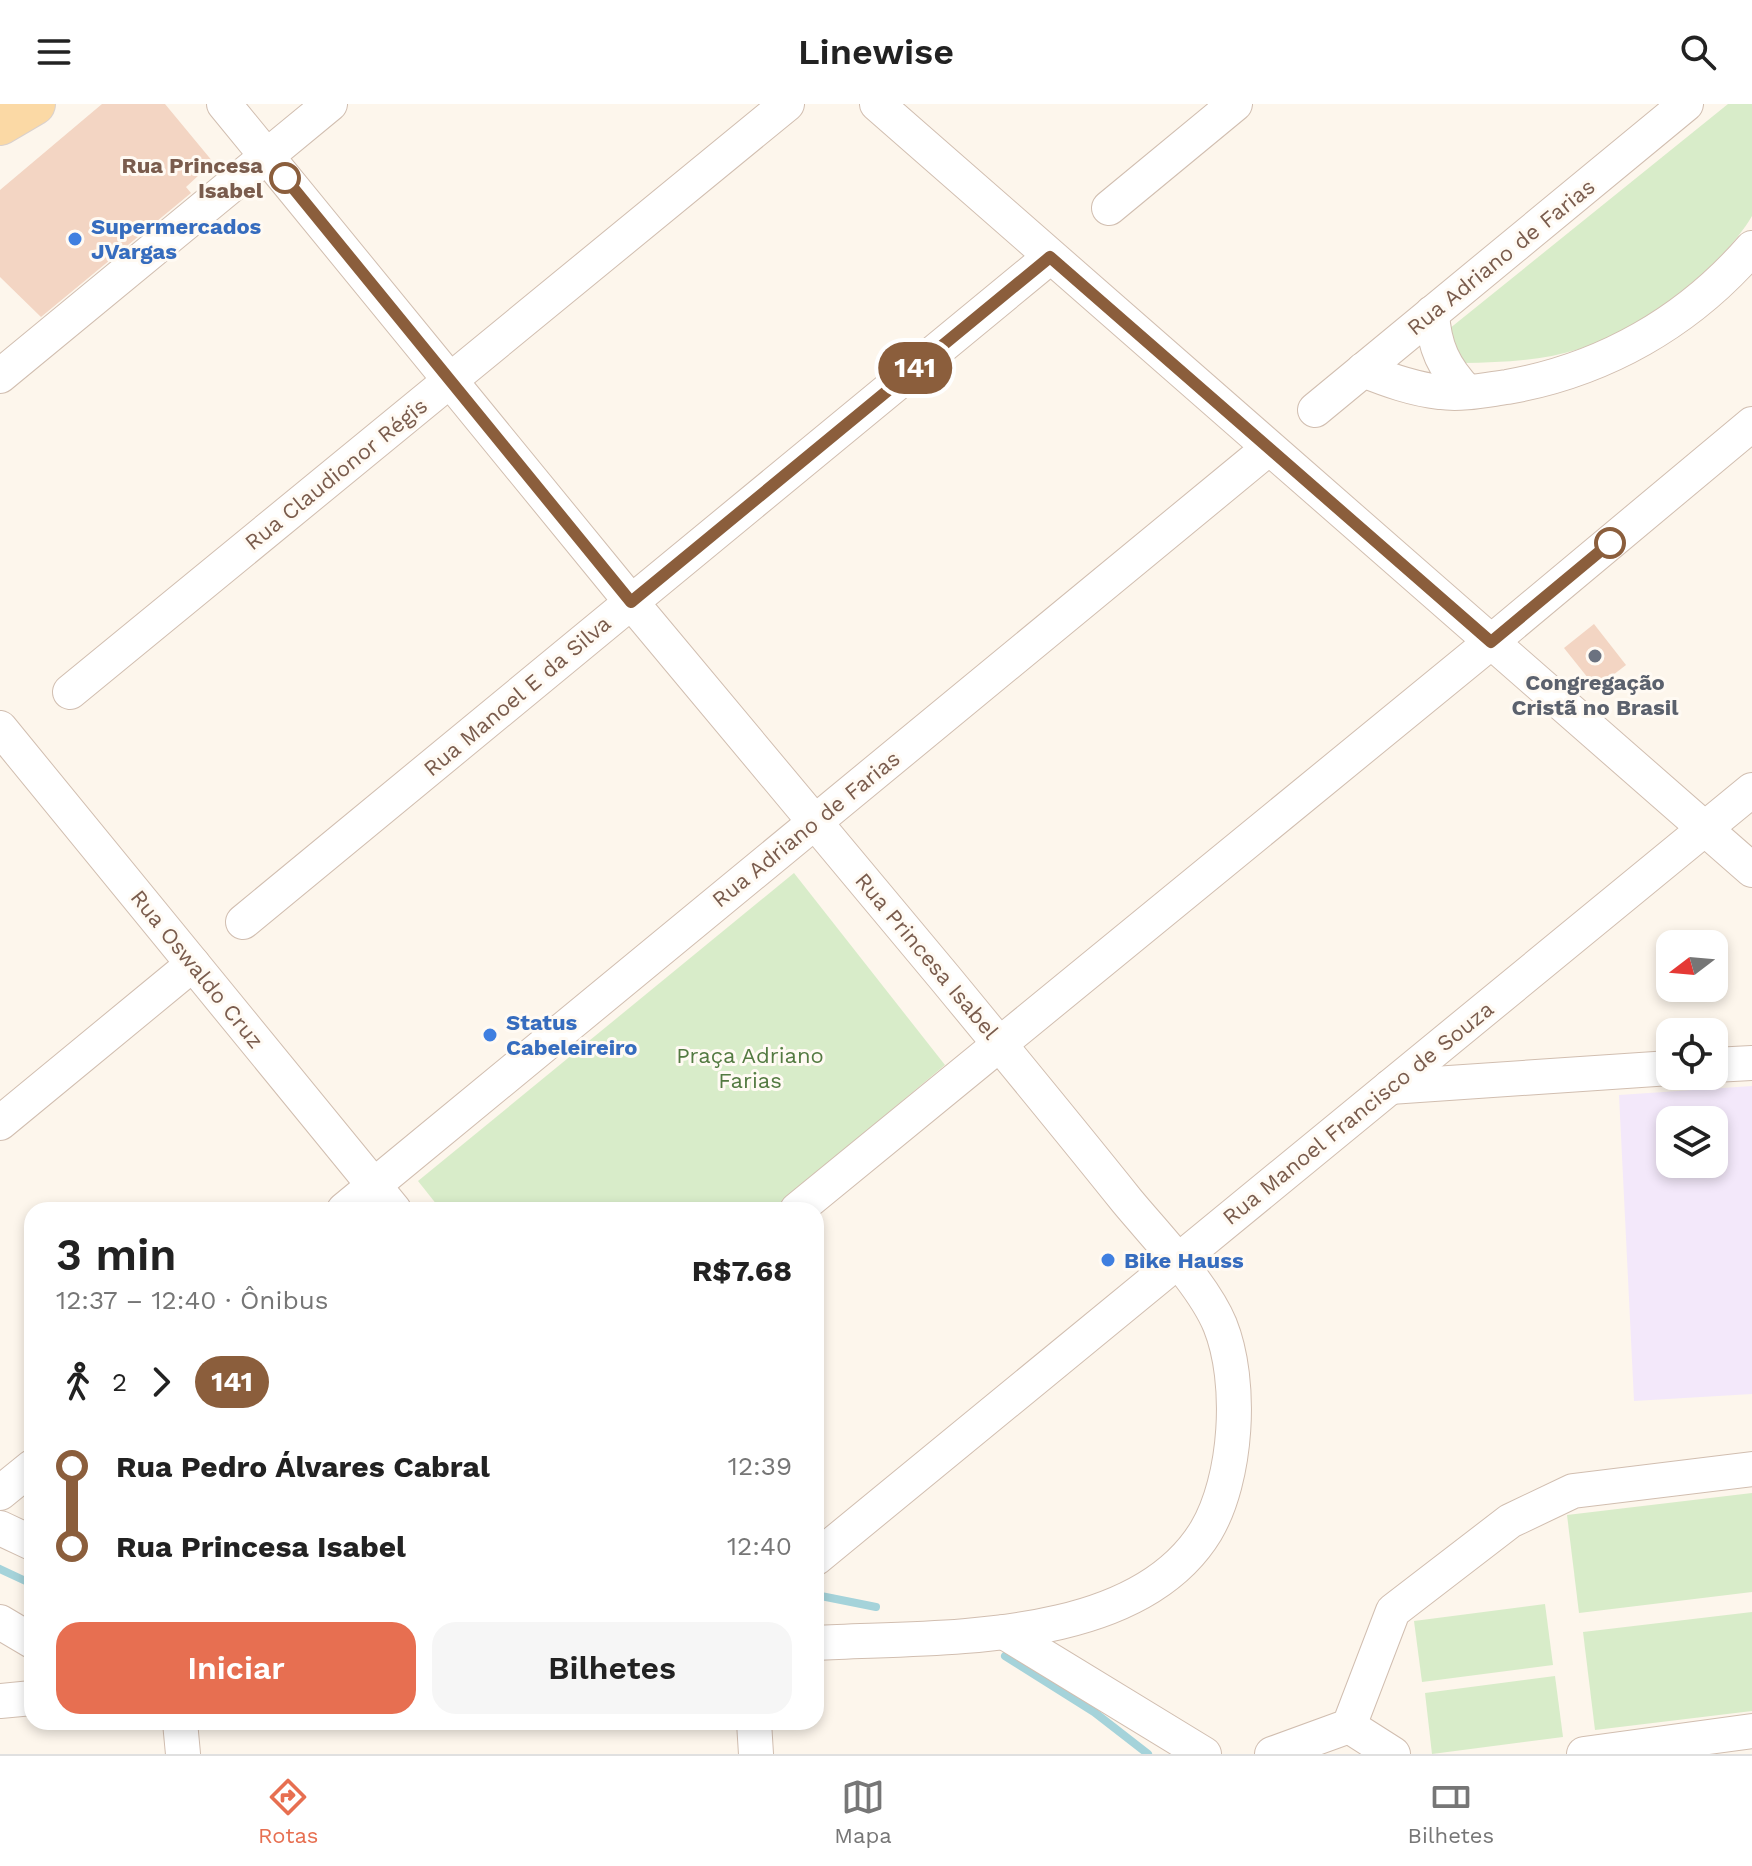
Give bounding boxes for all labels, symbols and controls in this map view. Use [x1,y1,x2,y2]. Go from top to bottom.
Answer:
icon: menu [32,30,76,74]
icon: search [1676,30,1720,74]
text: Linewise [798,31,954,73]
place label: Rua Princesa Isabel [122,153,264,203]
marker: Rua Princesa Isabel [270,163,300,193]
street label: Rua Adriano de Farias [1402,174,1600,340]
place label: Supermercados JVargas [91,214,262,264]
marker: Supermercados JVargas [66,230,84,248]
line badge: 141 [869,342,961,394]
text: 141 [894,351,936,384]
street label: Rua Claudionor Régis [240,393,432,555]
unlabelled marker [1595,528,1625,558]
street label: Rua Manoel E da Silva [419,611,615,781]
marker: Congregação Cristã no Brasil [1586,647,1604,665]
place label: Congregação Cristã no Brasil [1512,670,1679,720]
street label: Rua Adriano de Farias [707,746,905,912]
street label: Rua Princesa Isabel [850,868,1004,1044]
street label: Rua Oswaldo Cruz [126,885,268,1053]
north arrow [1656,930,1728,1002]
map controls [1656,930,1728,1178]
street label: Rua Manoel Francisco de Souza [1218,996,1498,1230]
place label: Status Cabeleireiro [506,1010,638,1060]
button: locate [1656,1018,1728,1090]
marker: Status Cabeleireiro [481,1026,499,1044]
park label: Praça Adriano Farias [676,1043,824,1093]
button: layers [1656,1106,1728,1178]
text: 3 min [56,1229,177,1281]
place label: Bike Hauss [1124,1248,1244,1273]
marker: Bike Hauss [1099,1251,1117,1269]
text: R$7.68 [692,1253,792,1288]
text: 12:37 – 12:40 · Ônibus [56,1285,328,1315]
icon: walk [56,1360,100,1404]
icon: forward [139,1360,183,1404]
text: 141 [211,1365,253,1398]
text: 2 [112,1367,127,1397]
text: Rua Pedro Álvares Cabral [116,1449,490,1484]
text: 12:39 [728,1451,792,1481]
text: Rua Princesa Isabel [116,1529,406,1564]
text: 12:40 [727,1531,792,1561]
button: Iniciar [56,1622,416,1714]
button: Bilhetes [432,1622,792,1714]
tab: Rotas [258,1775,318,1848]
tab: Mapa [834,1775,892,1848]
tab: Bilhetes [1408,1775,1494,1848]

